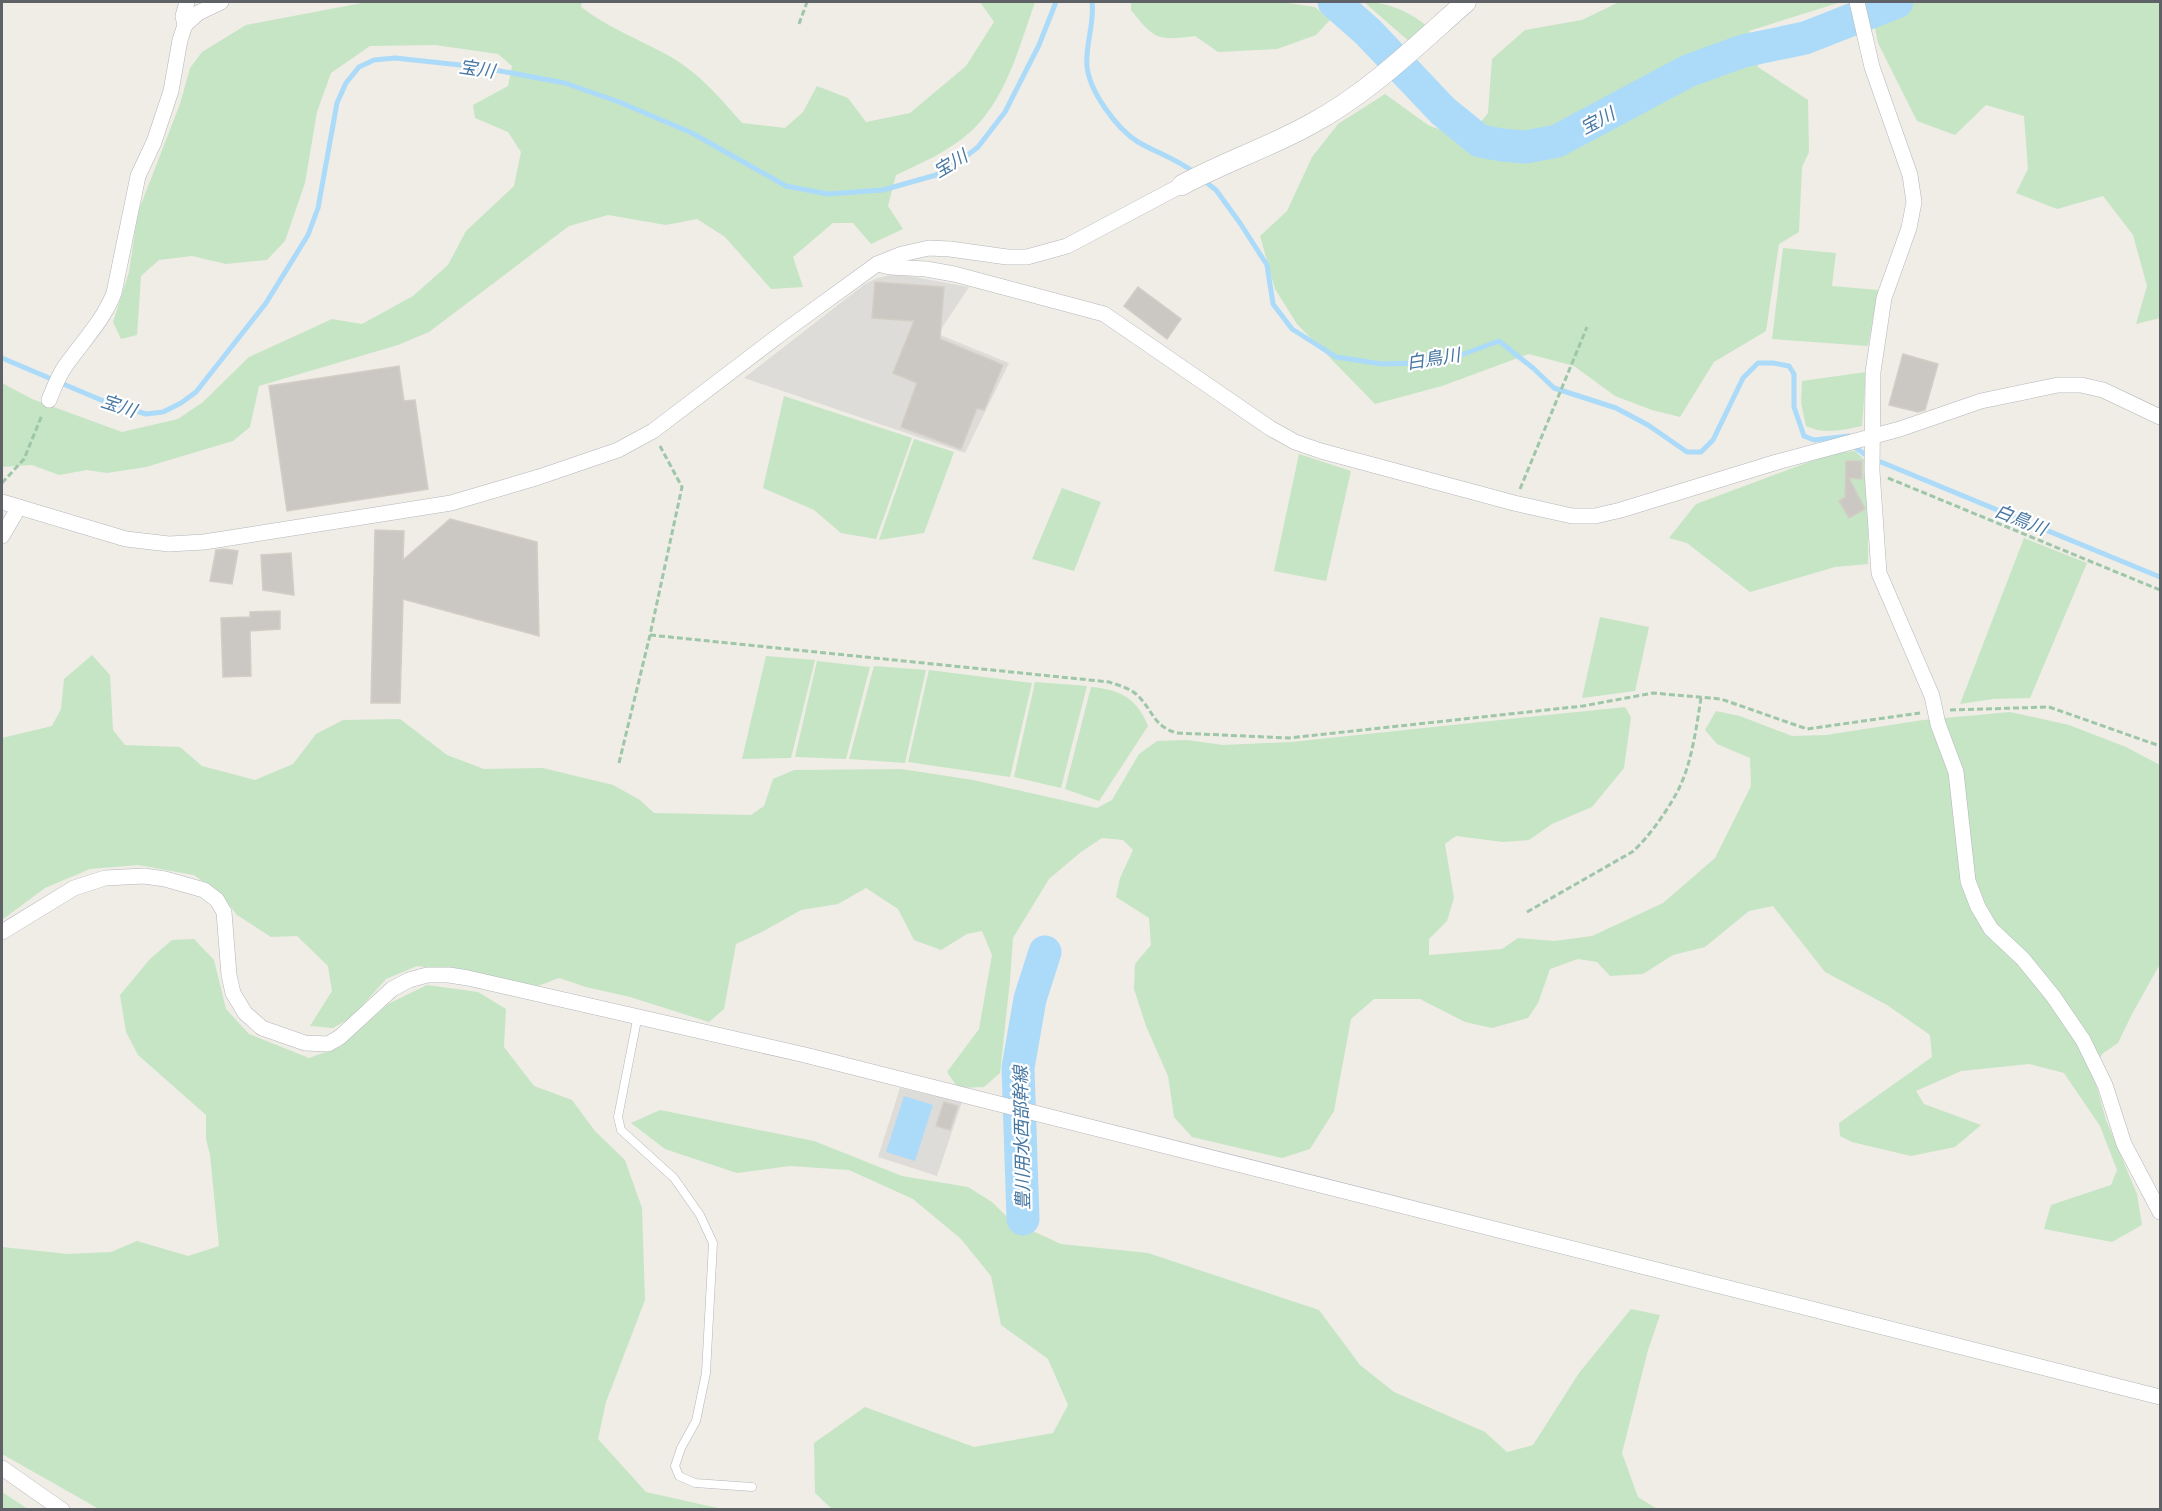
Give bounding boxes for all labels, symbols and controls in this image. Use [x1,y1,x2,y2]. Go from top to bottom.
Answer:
water label: 宝川 [458,55,498,82]
water label: 宝川 [1576,101,1620,138]
water label: 宝川 [929,143,973,182]
water label: 白鳥川 [1405,343,1463,373]
water label: 宝川 [98,389,141,422]
water label: 白鳥川 [1992,499,2052,540]
water label: 豊川用水西部幹線 [1009,1064,1033,1210]

